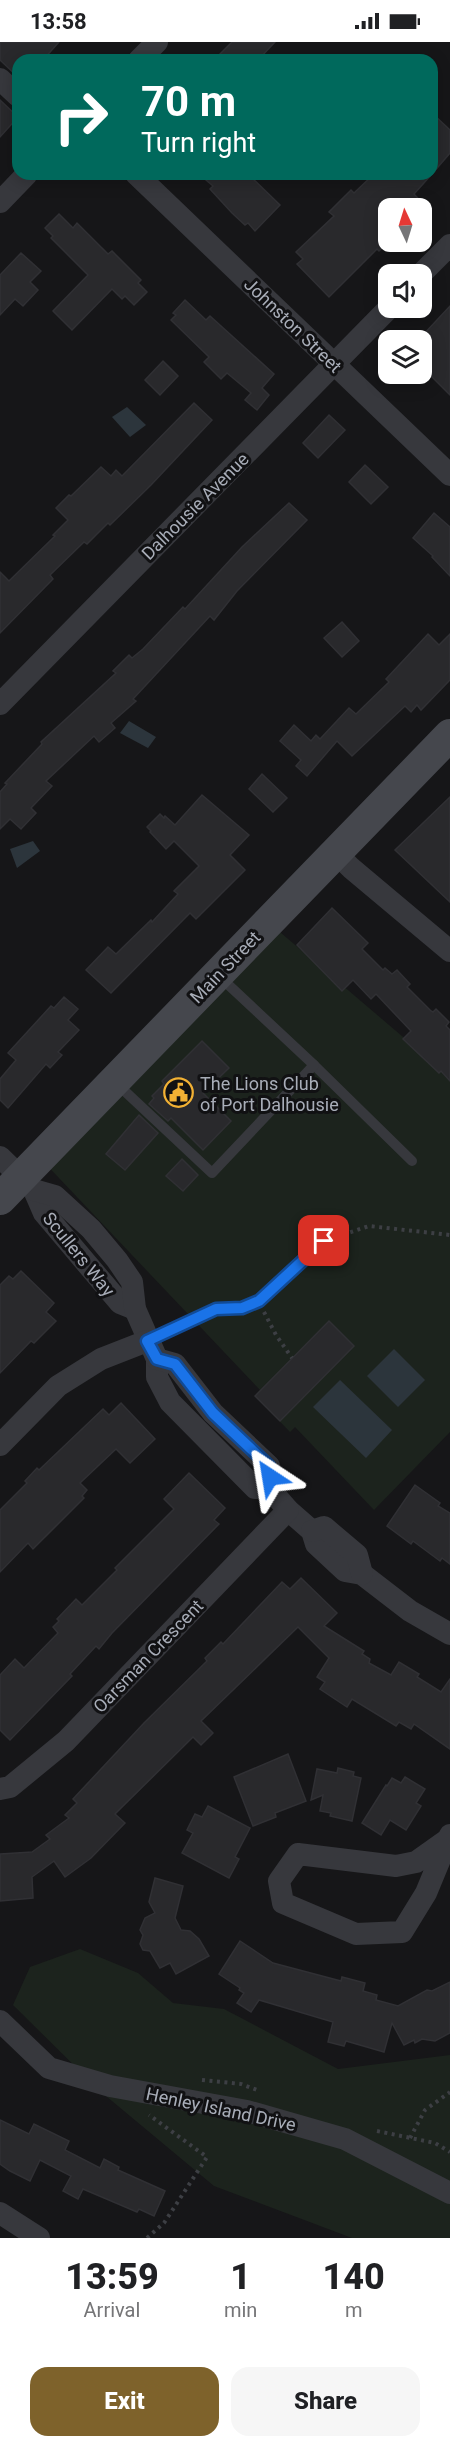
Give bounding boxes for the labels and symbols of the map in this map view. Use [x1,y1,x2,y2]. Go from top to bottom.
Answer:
north arrow [378,198,432,252]
street label: Johnston Street [240,273,346,377]
street label: Dalhousie Avenue [137,448,253,564]
street label: Main Street [186,927,265,1007]
place label: The Lions Club of Port Dalhousie [200,1073,339,1115]
public building icon: The Lions Club of Port Dalhousie [163,1077,195,1109]
street label: Scullers Way [39,1208,120,1301]
pin [298,1215,349,1266]
position arrow [238,1445,302,1509]
street label: Oarsman Crescent [89,1595,207,1717]
street label: Henley Island Drive [144,2083,298,2135]

